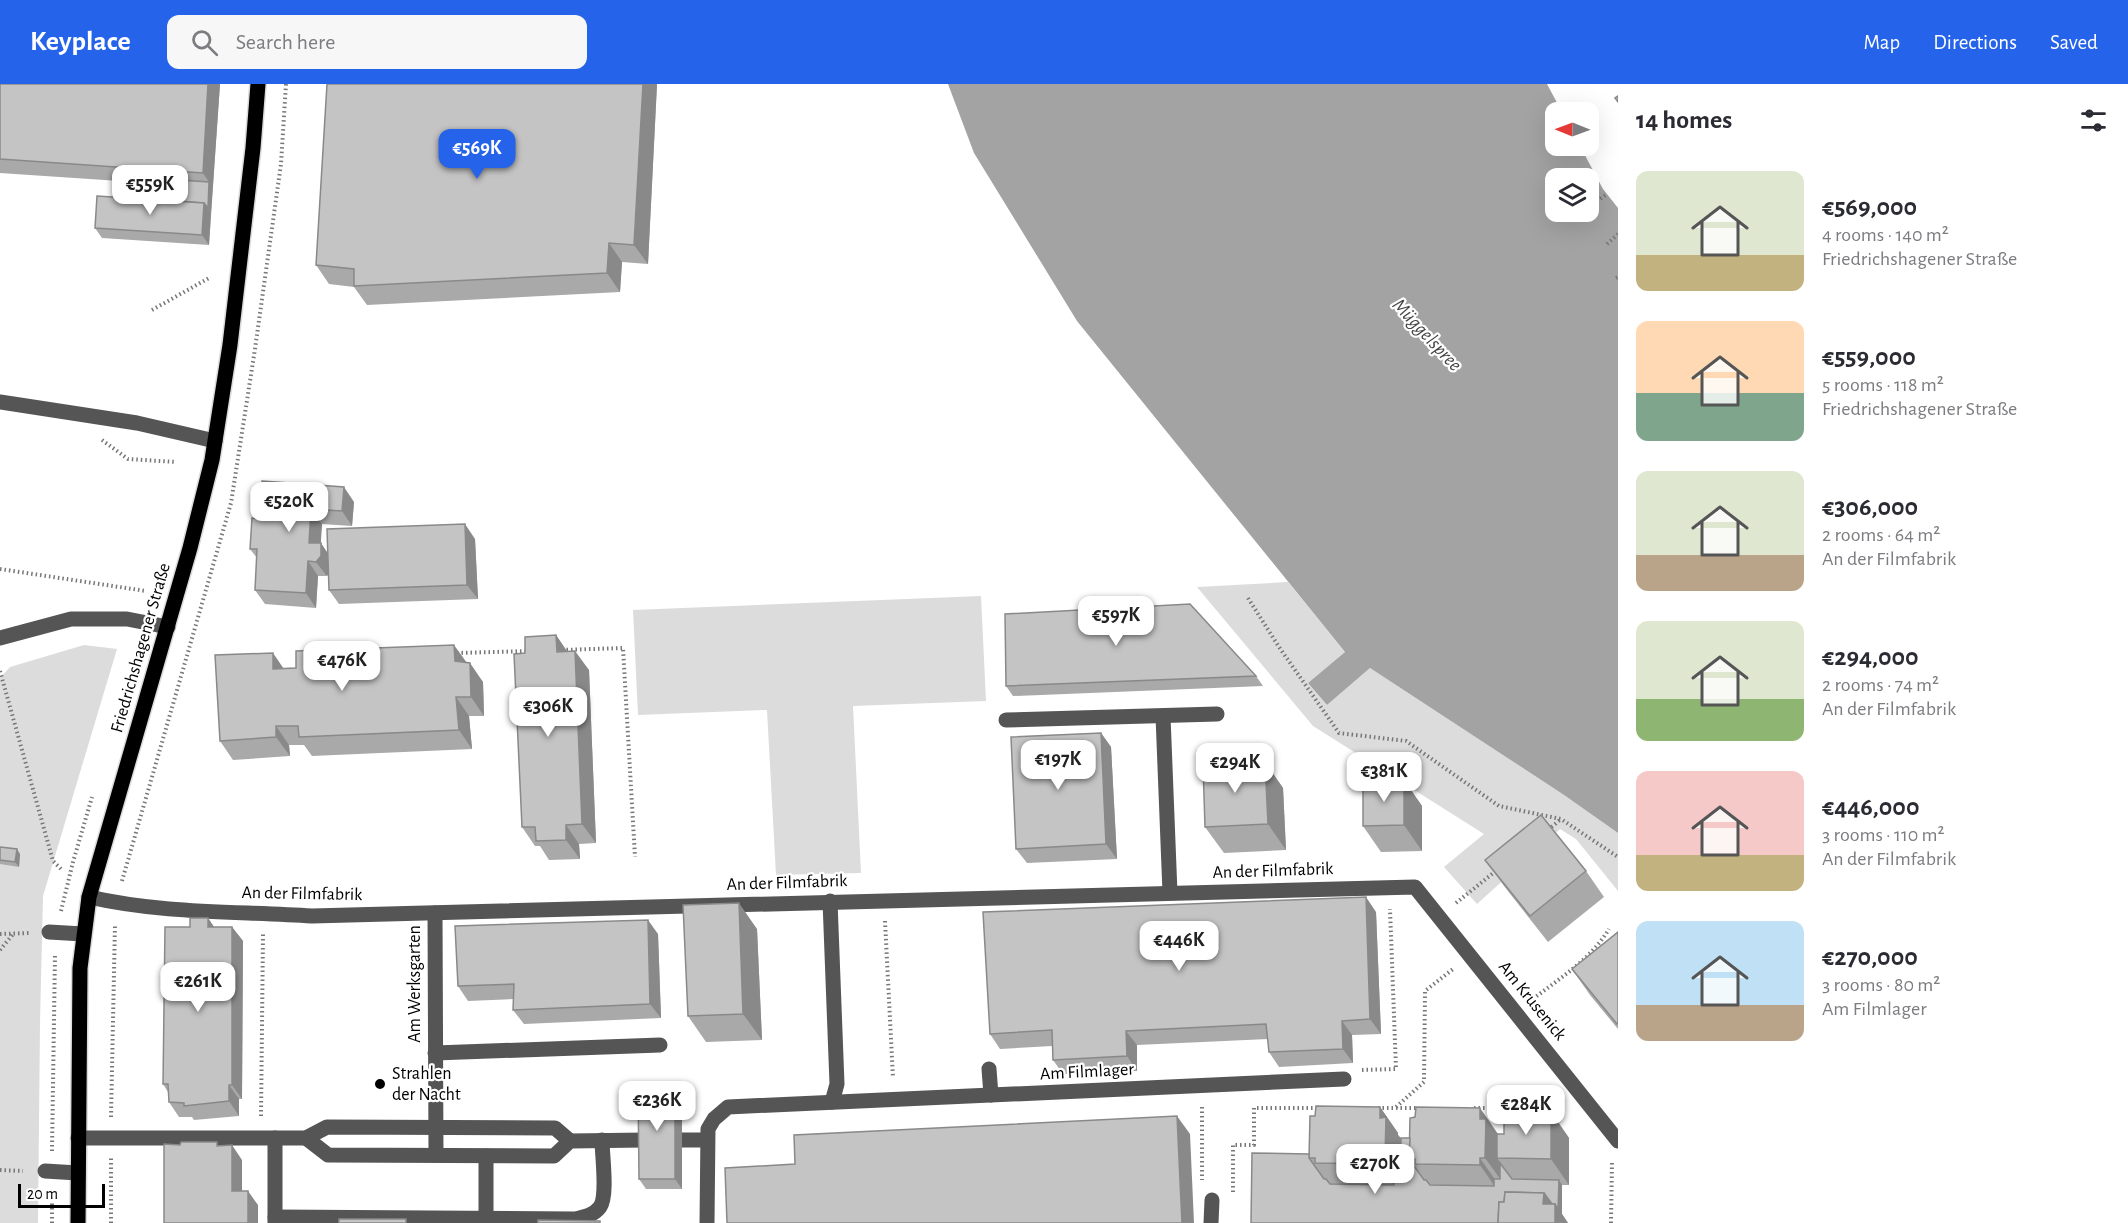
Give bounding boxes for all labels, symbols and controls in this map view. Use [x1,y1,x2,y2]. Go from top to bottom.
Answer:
search box [167,15,587,69]
icon: search [188,26,221,59]
text: Keyplace [30,28,131,56]
text: Search here [236,31,335,53]
text: Map [1864,32,1900,53]
text: Directions [1933,32,2017,53]
text: Saved [2050,32,2098,53]
north arrow [1545,102,1599,156]
map controls [1545,102,1599,222]
icon: filters [2077,104,2110,137]
text: 14 homes [1636,107,1732,133]
pin: €569K [435,129,519,180]
text: €569K [453,138,501,158]
pin: €559K [108,165,192,216]
button: layers [1545,168,1599,222]
text: €559K [126,174,174,194]
text: €569,000 [1822,194,1917,220]
icon: home [1684,195,1756,267]
text: 4 rooms · 140 m² [1822,225,1949,245]
text: Friedrichshagener Straße [1822,249,2017,269]
water label: Müggelspree [1389,295,1466,375]
text: €559,000 [1822,344,1916,370]
icon: home [1684,345,1756,417]
text: 5 rooms · 118 m² [1822,375,1944,395]
text: Friedrichshagener Straße [1822,399,2017,419]
pin: €520K [247,482,331,533]
text: €520K [264,491,314,511]
text: €306,000 [1822,494,1918,520]
icon: home [1684,495,1756,567]
text: 2 rooms · 64 m² [1822,525,1940,545]
text: An der Filmfabrik [1822,549,1956,569]
street label: Friedrichshagener Straße [108,561,174,735]
pin: €597K [1074,596,1158,647]
text: €597K [1092,605,1140,625]
pin: €476K [300,641,384,692]
text: €294,000 [1822,644,1919,670]
icon: home [1684,645,1756,717]
text: €476K [317,650,367,670]
text: 2 rooms · 74 m² [1822,675,1939,695]
pin: €306K [506,687,590,738]
text: €306K [523,696,573,716]
text: An der Filmfabrik [1822,699,1956,719]
pin: €197K [1016,740,1100,791]
pin: €294K [1193,743,1277,794]
text: €197K [1035,749,1081,769]
text: €294K [1210,752,1260,772]
pin: €381K [1342,752,1426,803]
text: €381K [1361,761,1407,781]
text: €446,000 [1822,794,1919,820]
icon: home [1684,795,1756,867]
text: 3 rooms · 110 m² [1822,825,1945,845]
text: An der Filmfabrik [1822,849,1956,869]
street label: An der Filmfabrik [1212,860,1334,882]
street label: An der Filmfabrik [726,872,848,894]
street label: An der Filmfabrik [241,884,363,904]
pin: €446K [1137,921,1221,972]
street label: Am Werksgarten [406,925,424,1043]
text: €446K [1154,930,1204,950]
text: €270,000 [1822,944,1918,970]
icon: home [1684,945,1756,1017]
street label: Am Krusenick [1495,958,1570,1045]
pin: €261K [156,962,240,1013]
text: €261K [174,971,222,991]
text: 3 rooms · 80 m² [1822,975,1940,995]
text: Am Filmlager [1822,999,1927,1019]
street label: Am Filmlager [1039,1061,1135,1083]
place label: Strahlen der Nacht [392,1065,461,1104]
marker: Strahlen der Nacht [373,1077,387,1091]
pin: €236K [615,1081,699,1132]
pin: €284K [1484,1085,1568,1136]
text: €236K [633,1090,681,1110]
text: €284K [1501,1094,1551,1114]
pin: €270K [1333,1144,1417,1195]
text: €270K [1350,1153,1400,1173]
scale bar [18,1181,105,1208]
text: 20 m [27,1186,58,1202]

